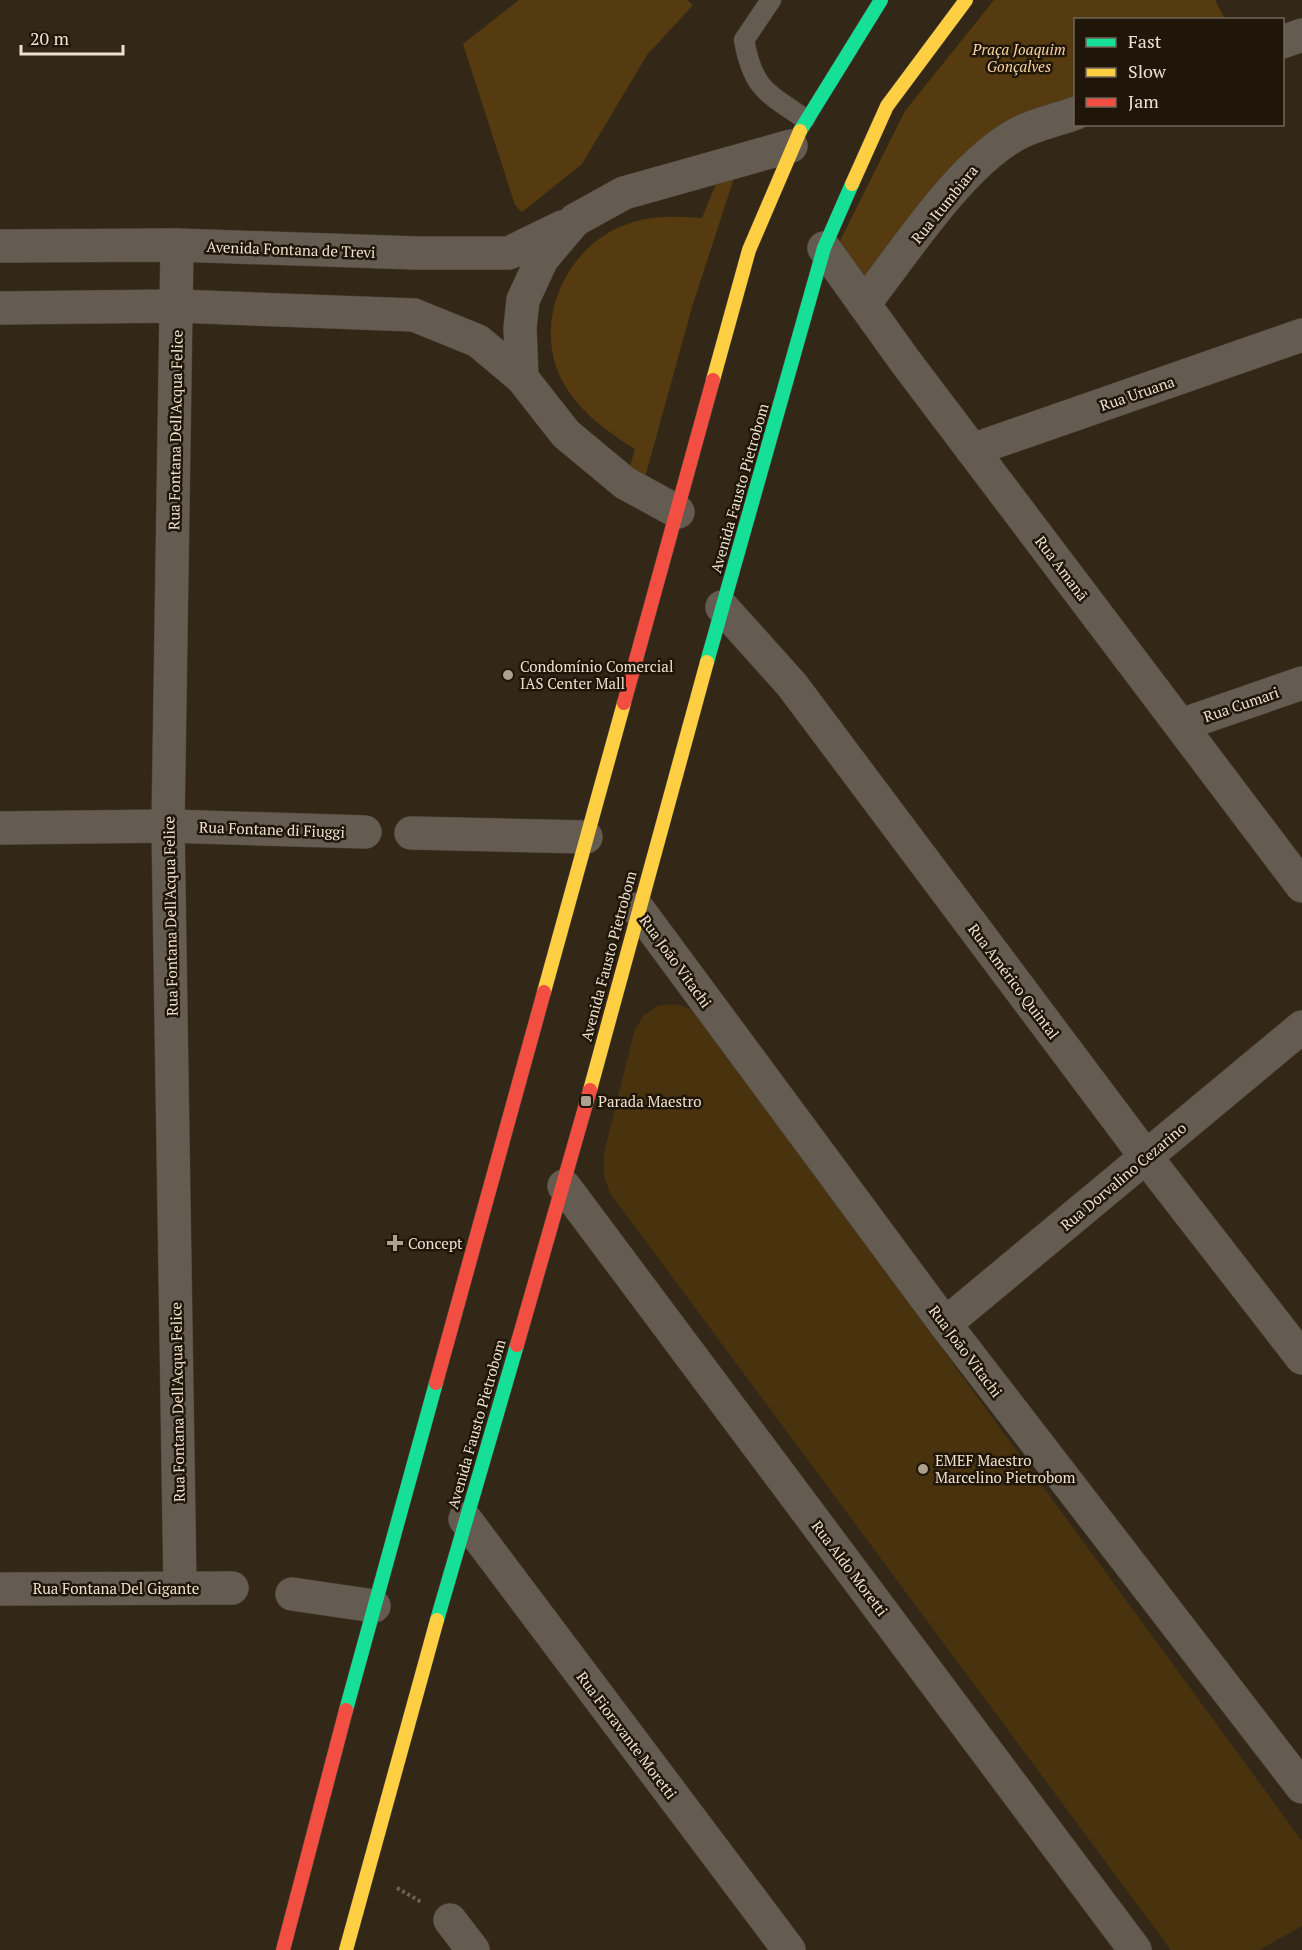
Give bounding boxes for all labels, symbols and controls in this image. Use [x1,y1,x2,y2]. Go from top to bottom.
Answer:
scale bar [21,18,123,56]
legend [1074,18,1284,126]
text: 20 m [30,26,70,50]
text: Fast [1128,29,1162,53]
park label: Praça Joaquim Gonçalves [971,39,1066,76]
text: Slow [1128,59,1167,83]
text: Jam [1128,89,1159,113]
street label: Rua Itumbiara [906,160,982,247]
street label: Avenida Fontana de Trevi [206,236,376,262]
street label: Rua Fontana Dell'Acqua Felice [163,330,187,530]
street label: Rua Uruana [1097,371,1177,415]
street label: Avenida Fausto Pietrobom [705,401,773,575]
street label: Rua Amanã [1031,531,1093,605]
place label: Condomínio Comercial IAS Center Mall [520,656,673,693]
marker: Condomínio Comercial IAS Center Mall [501,668,515,682]
street label: Rua Cumari [1201,682,1281,726]
street label: Rua Fontana Dell'Acqua Felice [158,816,182,1016]
street label: Rua Fontane di Fiuggi [199,816,345,842]
street label: Avenida Fausto Pietrobom [576,869,640,1043]
street label: Rua João Vitachi [636,911,716,1011]
street label: Rua Américo Quintal [964,919,1064,1043]
place label: Parada Maestro [598,1091,702,1111]
marker: Parada Maestro [579,1094,593,1108]
street label: Rua Dorvalino Cezarino [1056,1117,1190,1235]
place label: Concept [408,1233,463,1253]
marker: Concept [386,1234,404,1252]
street label: Rua João Vitachi [925,1301,1007,1401]
street label: Rua Fontana Dell'Acqua Felice [165,1302,189,1502]
street label: Avenida Fausto Pietrobom [442,1337,510,1511]
place label: EMEF Maestro Marcelino Pietrobom [935,1450,1076,1487]
marker: EMEF Maestro Marcelino Pietrobom [916,1462,930,1476]
street label: Rua Aldo Moretti [808,1516,892,1620]
street label: Rua Fontana Del Gigante [33,1578,199,1598]
street label: Rua Fioravante Moretti [572,1667,682,1803]

